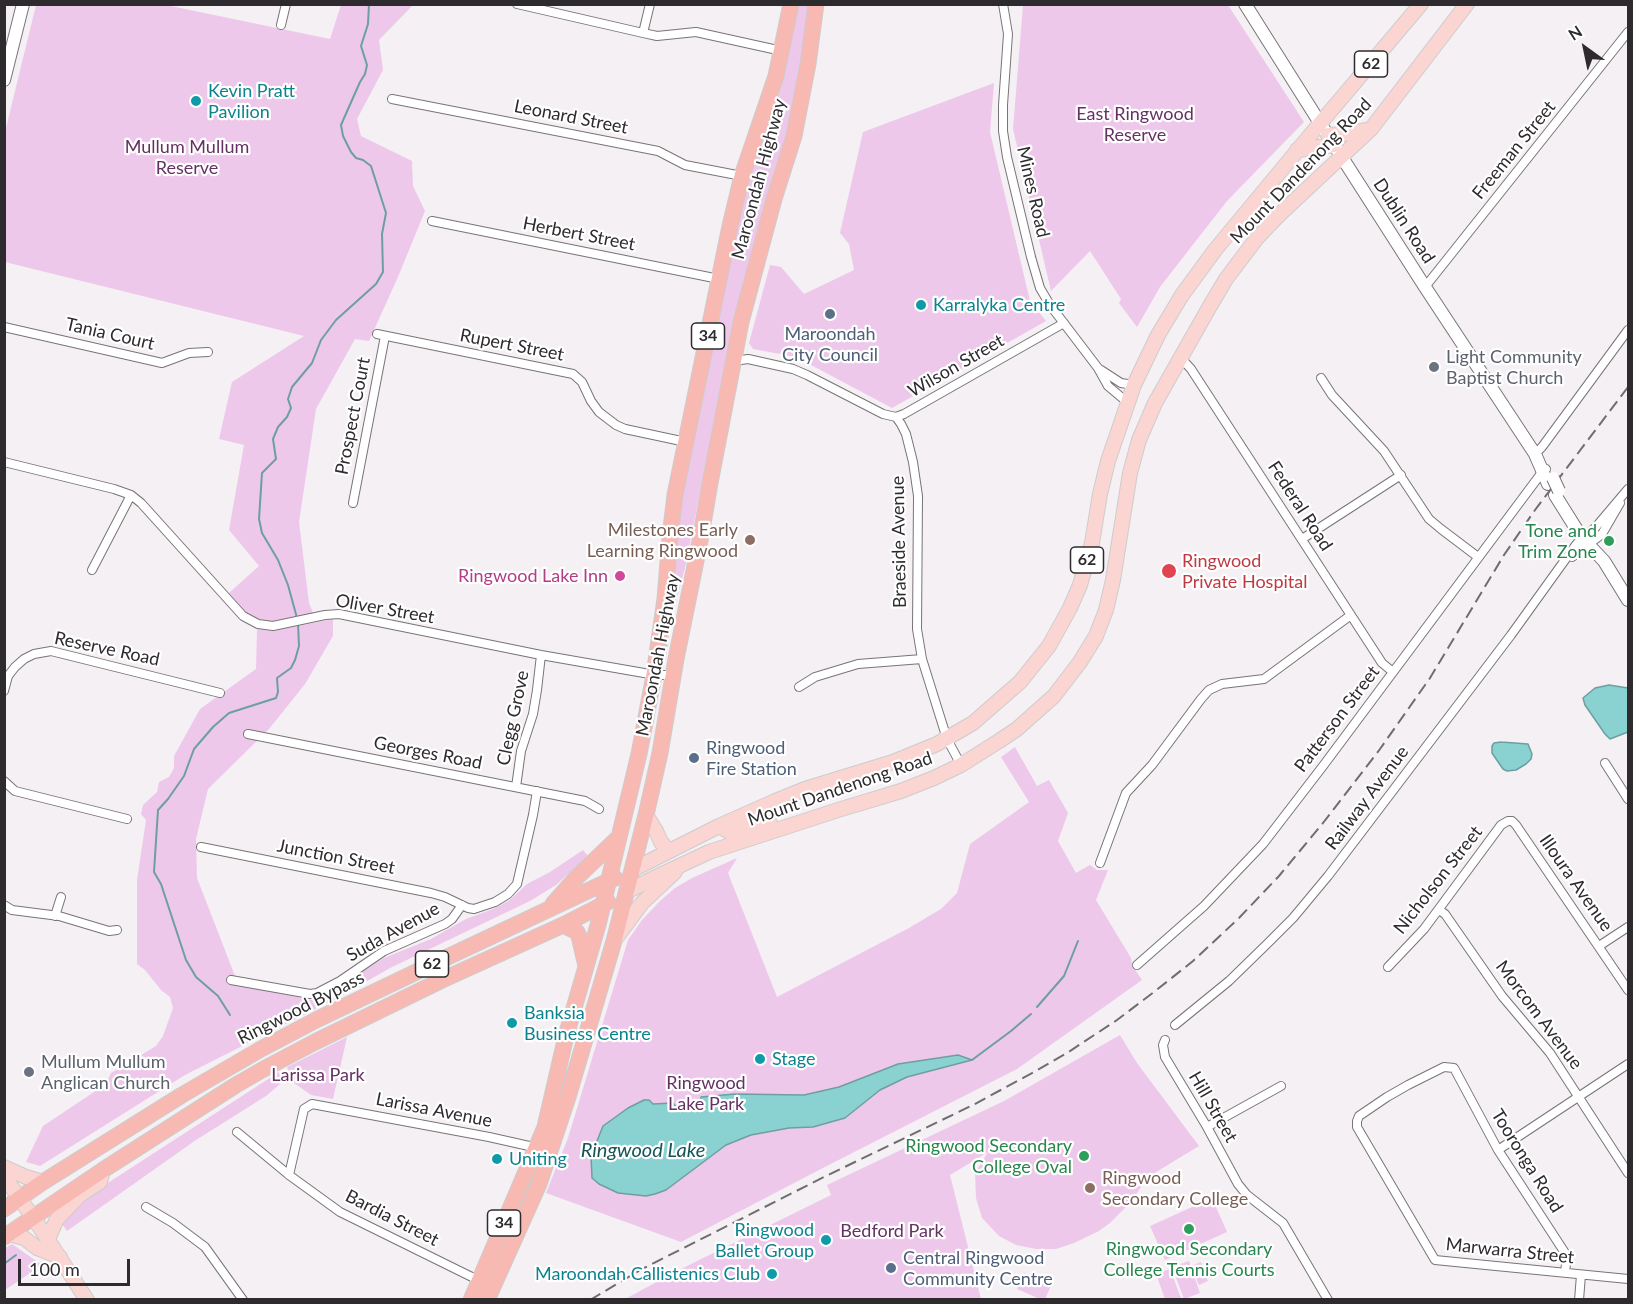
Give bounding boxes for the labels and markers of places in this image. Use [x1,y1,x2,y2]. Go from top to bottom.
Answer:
place label: Kevin Pratt Pavilion [208,80,295,122]
marker: Kevin Pratt Pavilion [189,94,203,108]
place label: Karralyka Centre [933,294,1065,316]
marker: Karralyka Centre [914,298,928,312]
marker: Maroondah City Council [823,307,837,321]
place label: Maroondah City Council [782,323,878,366]
place label: Light Community Baptist Church [1446,346,1582,388]
marker: Light Community Baptist Church [1427,360,1441,374]
place label: Milestones Early Learning Ringwood [587,519,738,562]
place label: Tone and Trim Zone [1518,520,1597,562]
marker: Milestones Early Learning Ringwood [743,533,757,547]
marker: Tone and Trim Zone [1602,534,1616,548]
place label: Ringwood Private Hospital [1182,550,1307,592]
marker: Ringwood Private Hospital [1160,562,1178,580]
place label: Ringwood Lake Inn [458,565,608,587]
marker: Ringwood Lake Inn [613,569,627,583]
place label: Ringwood Fire Station [706,737,797,780]
marker: Ringwood Fire Station [687,751,701,765]
place label: Banksia Business Centre [524,1002,651,1044]
marker: Banksia Business Centre [505,1016,519,1030]
place label: Stage [772,1048,815,1070]
place label: Mullum Mullum Anglican Church [41,1051,170,1094]
marker: Stage [753,1052,767,1066]
marker: Mullum Mullum Anglican Church [22,1065,36,1079]
place label: Ringwood Secondary College Oval [905,1135,1072,1178]
place label: Uniting [509,1148,567,1170]
marker: Ringwood Secondary College Oval [1077,1149,1091,1163]
marker: Uniting [490,1152,504,1166]
place label: Ringwood Secondary College [1102,1167,1248,1210]
marker: Ringwood Secondary College [1083,1181,1097,1195]
place label: Ringwood Ballet Group [715,1219,814,1262]
marker: Ringwood Secondary College Tennis Courts [1182,1222,1196,1236]
marker: Ringwood Ballet Group [819,1233,833,1247]
place label: Ringwood Secondary College Tennis Courts [1103,1238,1275,1280]
place label: Central Ringwood Community Centre [903,1247,1053,1290]
marker: Central Ringwood Community Centre [884,1261,898,1275]
place label: Maroondah Callistenics Club [535,1263,760,1285]
marker: Maroondah Callistenics Club [765,1267,779,1281]

